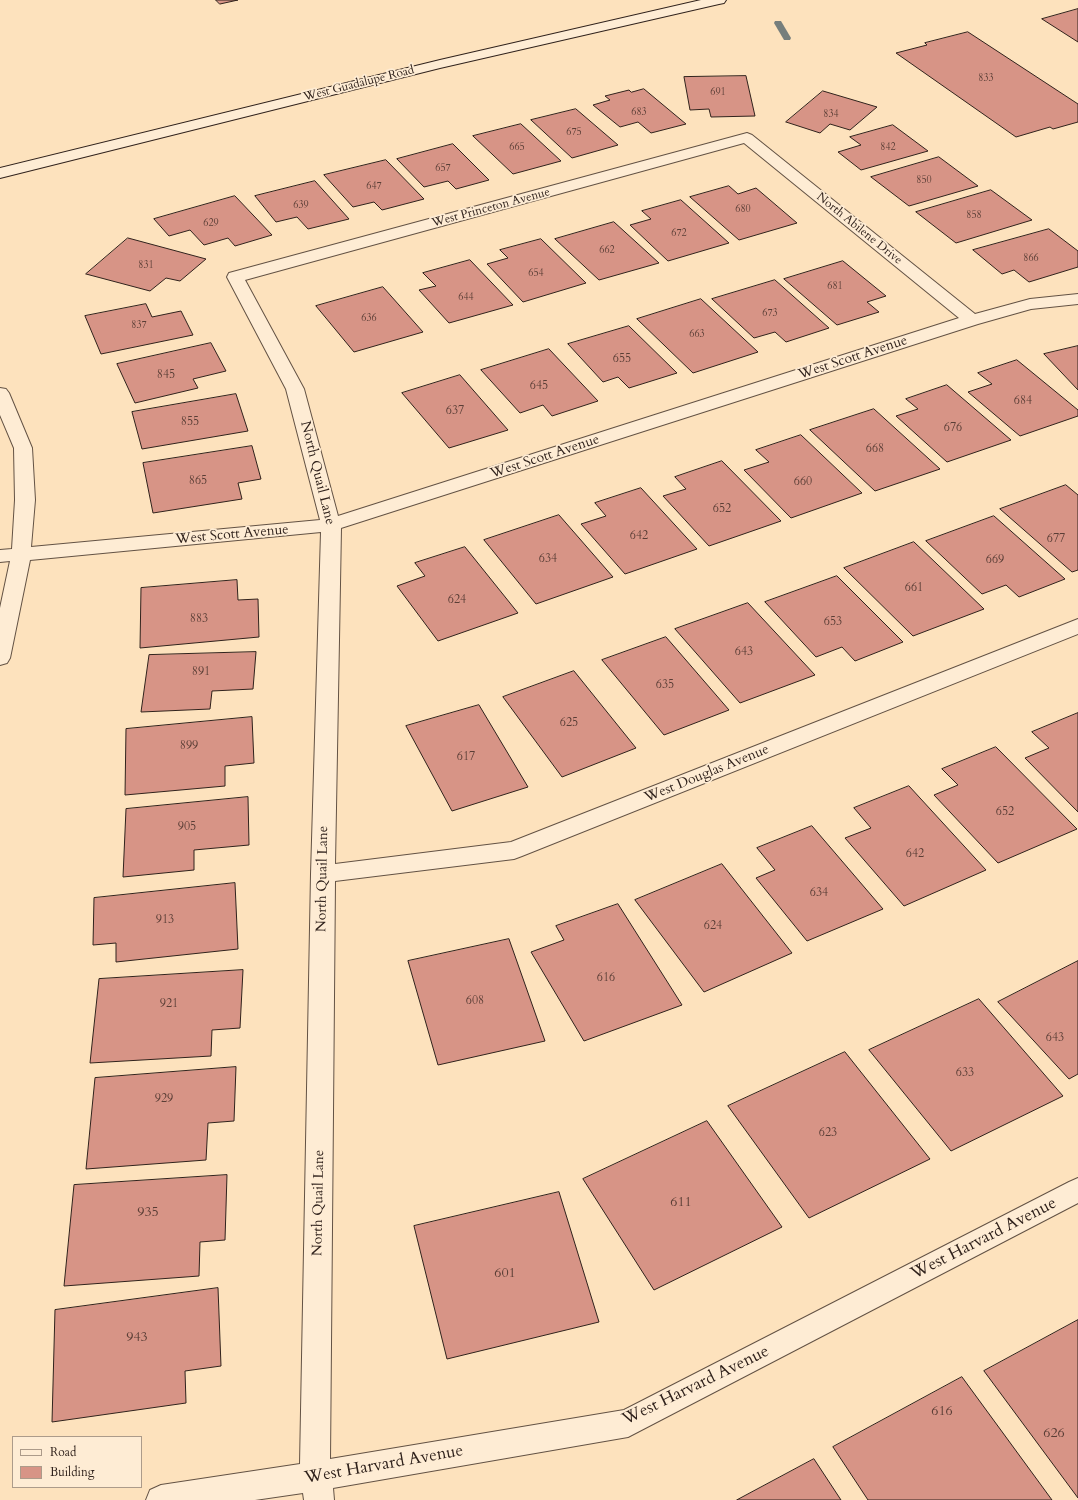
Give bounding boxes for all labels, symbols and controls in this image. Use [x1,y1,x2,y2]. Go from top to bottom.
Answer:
street label: West Guadalupe Road [302,63,416,105]
house number: 833 [978,73,994,85]
house number: 691 [710,87,726,99]
house number: 683 [631,107,647,119]
house number: 834 [823,109,839,121]
house number: 675 [566,127,582,139]
house number: 665 [509,142,525,154]
house number: 842 [880,142,896,154]
house number: 657 [435,163,451,175]
house number: 850 [916,175,932,187]
house number: 647 [366,181,382,193]
street label: West Princeton Avenue [430,185,552,231]
street label: North Abilene Drive [813,190,905,268]
house number: 639 [293,200,309,212]
house number: 680 [735,204,751,216]
house number: 858 [966,210,982,222]
house number: 629 [203,218,219,230]
house number: 672 [671,228,687,240]
house number: 662 [599,245,615,257]
house number: 866 [1023,253,1039,265]
house number: 831 [138,260,154,272]
house number: 654 [528,268,544,280]
house number: 681 [827,281,843,293]
house number: 644 [458,292,474,304]
house number: 673 [762,308,778,320]
house number: 636 [361,313,377,325]
house number: 837 [131,320,147,332]
house number: 663 [689,329,705,341]
street label: West Scott Avenue [796,332,910,384]
house number: 655 [613,352,631,366]
house number: 845 [157,368,175,382]
house number: 645 [530,379,548,393]
house number: 684 [1014,394,1032,408]
house number: 637 [446,404,464,418]
house number: 855 [181,415,199,429]
street label: North Quail Lane [296,419,338,527]
house number: 676 [944,421,962,435]
street label: West Scott Avenue [488,431,602,483]
house number: 668 [866,442,884,456]
house number: 865 [189,474,207,488]
house number: 660 [794,475,812,489]
house number: 652 [713,502,731,516]
street label: West Scott Avenue [175,522,289,548]
house number: 642 [630,529,648,543]
house number: 677 [1047,532,1065,546]
house number: 634 [539,552,557,566]
house number: 669 [986,553,1004,567]
house number: 661 [905,581,923,595]
house number: 624 [448,593,466,607]
house number: 883 [190,612,208,626]
house number: 653 [824,615,842,629]
house number: 643 [735,645,753,659]
house number: 891 [192,665,210,679]
house number: 635 [656,678,674,692]
house number: 625 [560,716,578,730]
house number: 899 [180,739,198,753]
street label: West Douglas Avenue [642,741,772,807]
house number: 617 [457,750,475,764]
house number: 652 [996,805,1014,819]
house number: 905 [178,820,196,834]
street label: North Quail Lane [314,826,332,932]
house number: 642 [906,847,924,861]
house number: 634 [810,886,828,900]
house number: 913 [156,913,174,927]
house number: 624 [704,919,722,933]
house number: 616 [597,971,615,985]
house number: 608 [466,994,484,1008]
house number: 921 [160,997,178,1011]
house number: 643 [1046,1031,1064,1045]
house number: 633 [956,1066,974,1080]
house number: 929 [155,1092,173,1106]
house number: 623 [819,1126,837,1140]
street label: North Quail Lane [310,1150,328,1256]
street label: West Harvard Avenue [908,1193,1060,1285]
house number: 611 [670,1195,692,1211]
house number: 935 [137,1205,159,1221]
house number: 601 [494,1266,516,1282]
house number: 943 [126,1330,148,1346]
street label: West Harvard Avenue [619,1342,773,1430]
house number: 616 [931,1404,953,1420]
house number: 626 [1043,1426,1065,1442]
legend [12,1436,142,1488]
street label: West Harvard Avenue [303,1441,465,1489]
text: Road [50,1444,76,1460]
text: Building [50,1464,94,1480]

